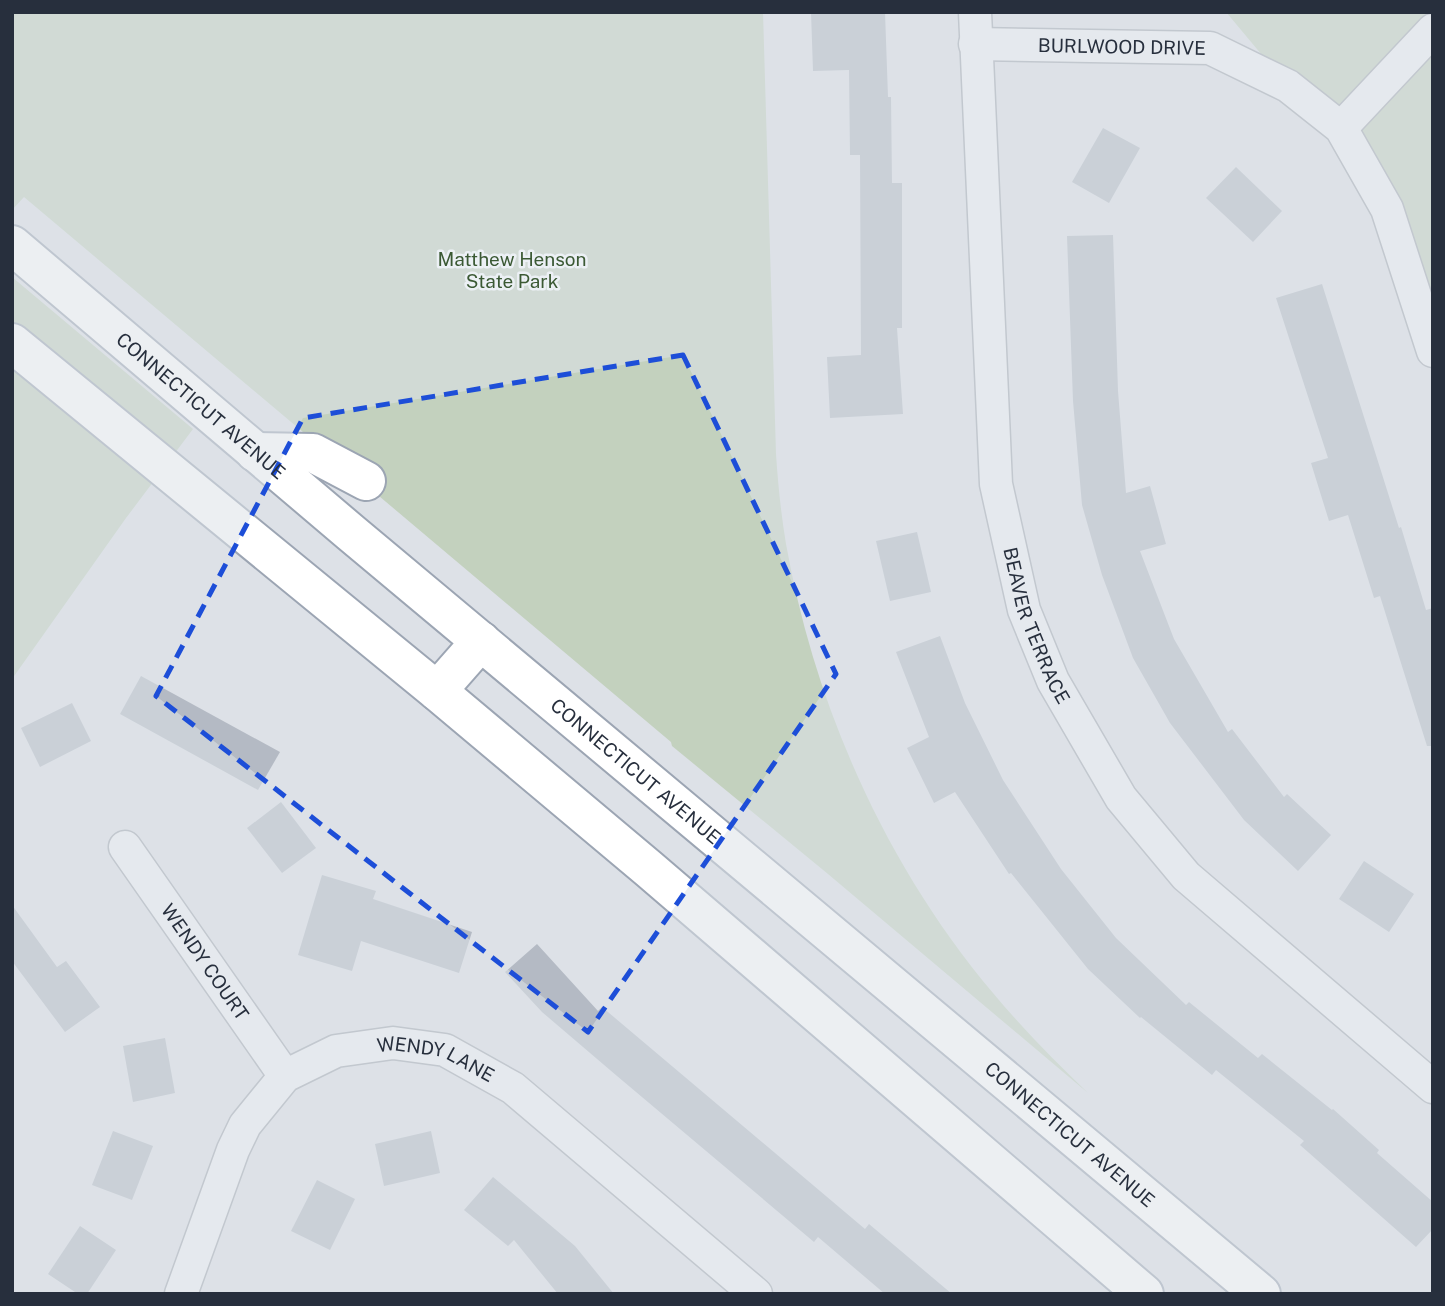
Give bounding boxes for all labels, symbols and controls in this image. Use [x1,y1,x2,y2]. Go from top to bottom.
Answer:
street label: BURLWOOD DRIVE [1038,34,1206,59]
park label: Matthew Henson State Park [437,248,587,292]
street label: CONNECTICUT AVENUE [112,328,290,483]
street label: BEAVER TERRACE [999,545,1075,707]
street label: CONNECTICUT AVENUE [546,694,725,848]
street label: WENDY COURT [157,899,253,1024]
street label: WENDY LANE [375,1032,498,1086]
street label: CONNECTICUT AVENUE [981,1057,1159,1211]

